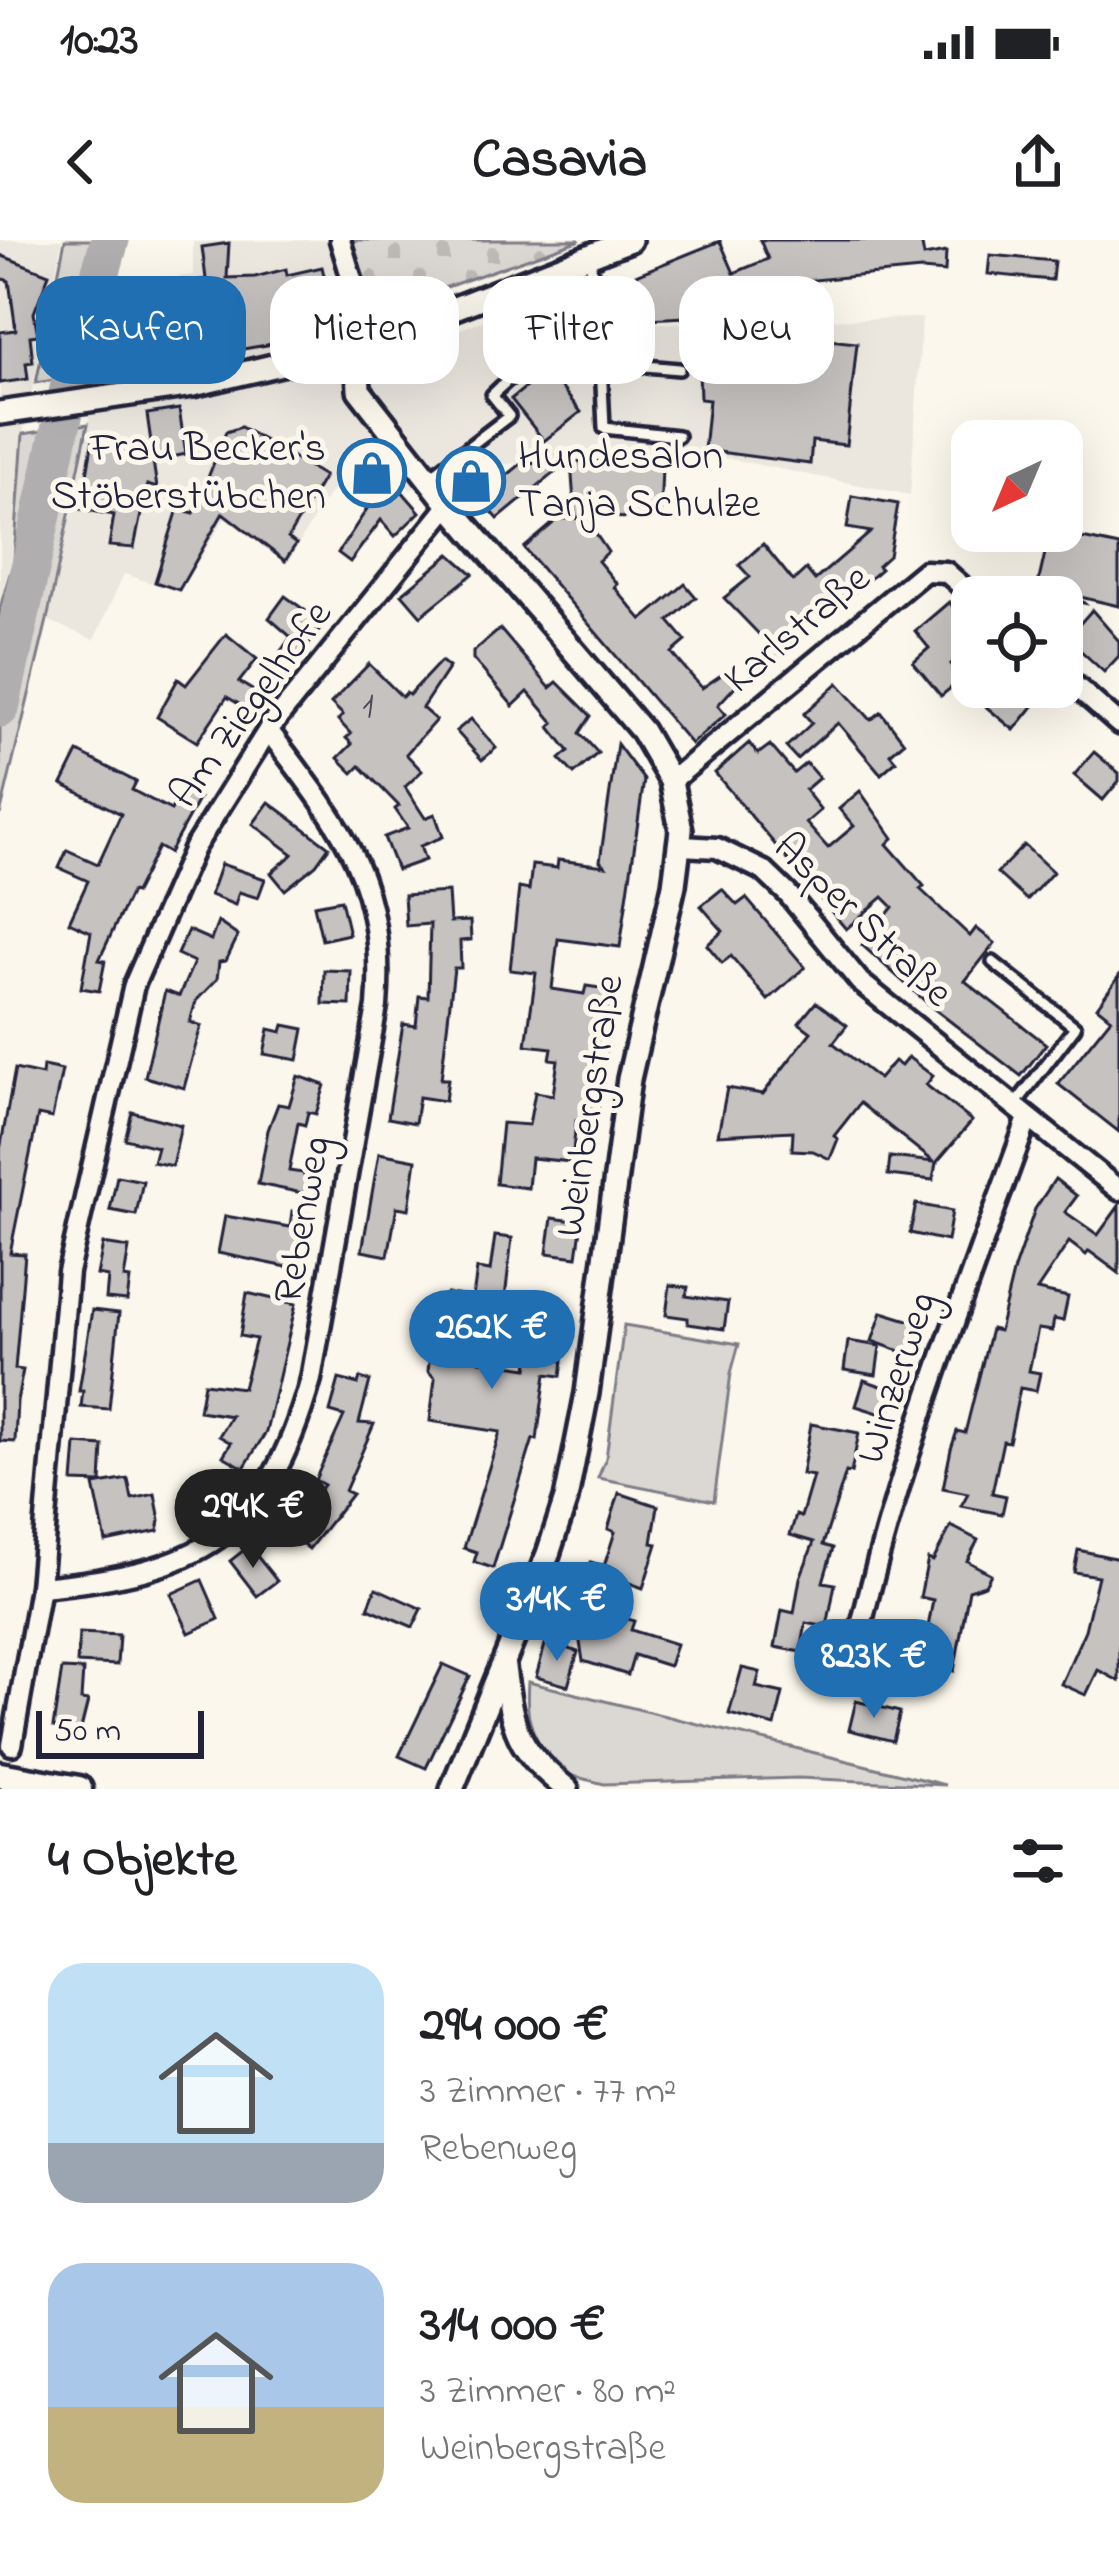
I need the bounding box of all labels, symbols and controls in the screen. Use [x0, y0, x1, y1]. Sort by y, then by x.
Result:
text: 10:23 [60, 9, 139, 75]
text: Casavia [472, 123, 647, 201]
icon: back [48, 129, 114, 195]
icon: share [1005, 129, 1071, 195]
chip: Kaufen [36, 276, 246, 384]
chip: Mieten [270, 276, 459, 384]
chip: Filter [483, 276, 655, 384]
chip: Neu [679, 276, 834, 384]
place label: Frau Becker's Stöberstübchen [51, 419, 326, 528]
north arrow [951, 420, 1083, 552]
map controls [951, 420, 1083, 708]
place label: Hundesalon Tanja Schulze [518, 427, 760, 536]
shop icon: Frau Becker's Stöberstübchen [337, 438, 407, 508]
shop icon: Hundesalon Tanja Schulze [436, 446, 506, 516]
street label: Karlstraße [711, 550, 885, 710]
button: locate [951, 576, 1083, 708]
street label: Am Ziegelhofe [156, 588, 349, 822]
house number: 1 [362, 681, 374, 734]
street label: Asper Straße [758, 819, 966, 1023]
street label: Weinbergstraße [540, 970, 642, 1241]
street label: Rebenweg [259, 1131, 349, 1309]
street label: Winzerweg [842, 1284, 954, 1472]
pin: 262K € [394, 1290, 590, 1392]
text: 262K € [436, 1300, 548, 1357]
pin: 294K € [155, 1469, 351, 1571]
text: 294K € [201, 1479, 305, 1536]
pin: 314K € [459, 1562, 655, 1664]
text: 314K € [507, 1572, 607, 1629]
pin: 823K € [776, 1619, 972, 1721]
text: 823K € [821, 1629, 927, 1686]
scale bar [36, 1705, 204, 1758]
text: 50 m [54, 1708, 121, 1756]
text: 4 Objekte [48, 1824, 237, 1899]
icon: filters [1005, 1828, 1071, 1894]
text: 294 000 € [420, 1989, 609, 2064]
icon: home [144, 2011, 288, 2155]
text: 3 Zimmer · 77 m² [420, 2064, 677, 2121]
text: Rebenweg [420, 2121, 577, 2178]
text: 314 000 € [420, 2289, 605, 2364]
icon: home [144, 2311, 288, 2455]
text: 3 Zimmer · 80 m² [420, 2364, 676, 2421]
text: Weinbergstraße [420, 2421, 666, 2478]

